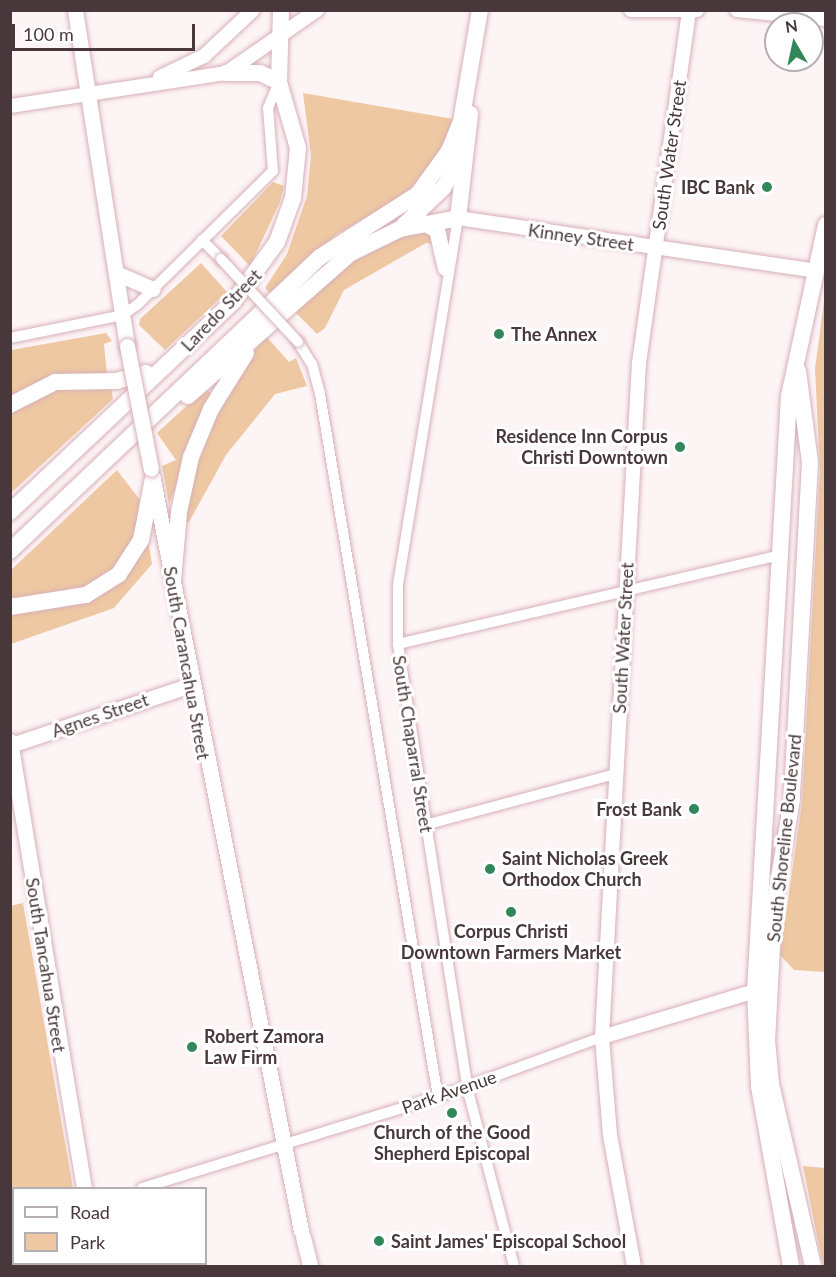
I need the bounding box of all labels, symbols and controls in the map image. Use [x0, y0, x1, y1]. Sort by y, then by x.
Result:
scale bar [15, 12, 198, 50]
north arrow [764, 12, 824, 72]
text: N [784, 15, 799, 36]
text: 100 m [23, 23, 74, 45]
street label: South Water Street [648, 78, 690, 232]
place label: IBC Bank [681, 176, 755, 198]
marker: IBC Bank [760, 180, 774, 194]
street label: Kinney Street [527, 219, 635, 255]
street label: Laredo Street [176, 264, 266, 356]
place label: The Annex [511, 323, 597, 345]
marker: The Annex [492, 327, 506, 341]
place label: Residence Inn Corpus Christi Downtown [496, 426, 668, 468]
marker: Residence Inn Corpus Christi Downtown [673, 440, 687, 454]
street label: South Water Street [608, 562, 638, 714]
street label: South Carancahua Street [159, 565, 215, 761]
street label: South Chaparral Street [388, 654, 438, 834]
street label: Agnes Street [49, 688, 151, 742]
street label: South Shoreline Boulevard [762, 733, 806, 943]
place label: Frost Bank [596, 798, 682, 820]
marker: Frost Bank [687, 802, 701, 816]
place label: Saint Nicholas Greek Orthodox Church [502, 848, 668, 890]
marker: Saint Nicholas Greek Orthodox Church [483, 862, 497, 876]
street label: South Tancahua Street [21, 876, 71, 1054]
marker: Corpus Christi Downtown Farmers Market [504, 905, 518, 919]
place label: Corpus Christi Downtown Farmers Market [401, 921, 621, 964]
place label: Robert Zamora Law Firm [204, 1026, 324, 1068]
marker: Robert Zamora Law Firm [185, 1040, 199, 1054]
street label: Park Avenue [399, 1066, 499, 1118]
marker: Church of the Good Shepherd Episcopal [445, 1106, 459, 1120]
place label: Church of the Good Shepherd Episcopal [373, 1122, 531, 1164]
legend [12, 1187, 207, 1265]
text: Road [70, 1201, 110, 1223]
place label: Saint James' Episcopal School [391, 1230, 627, 1252]
text: Park [70, 1231, 105, 1253]
marker: Saint James' Episcopal School [372, 1234, 386, 1248]

